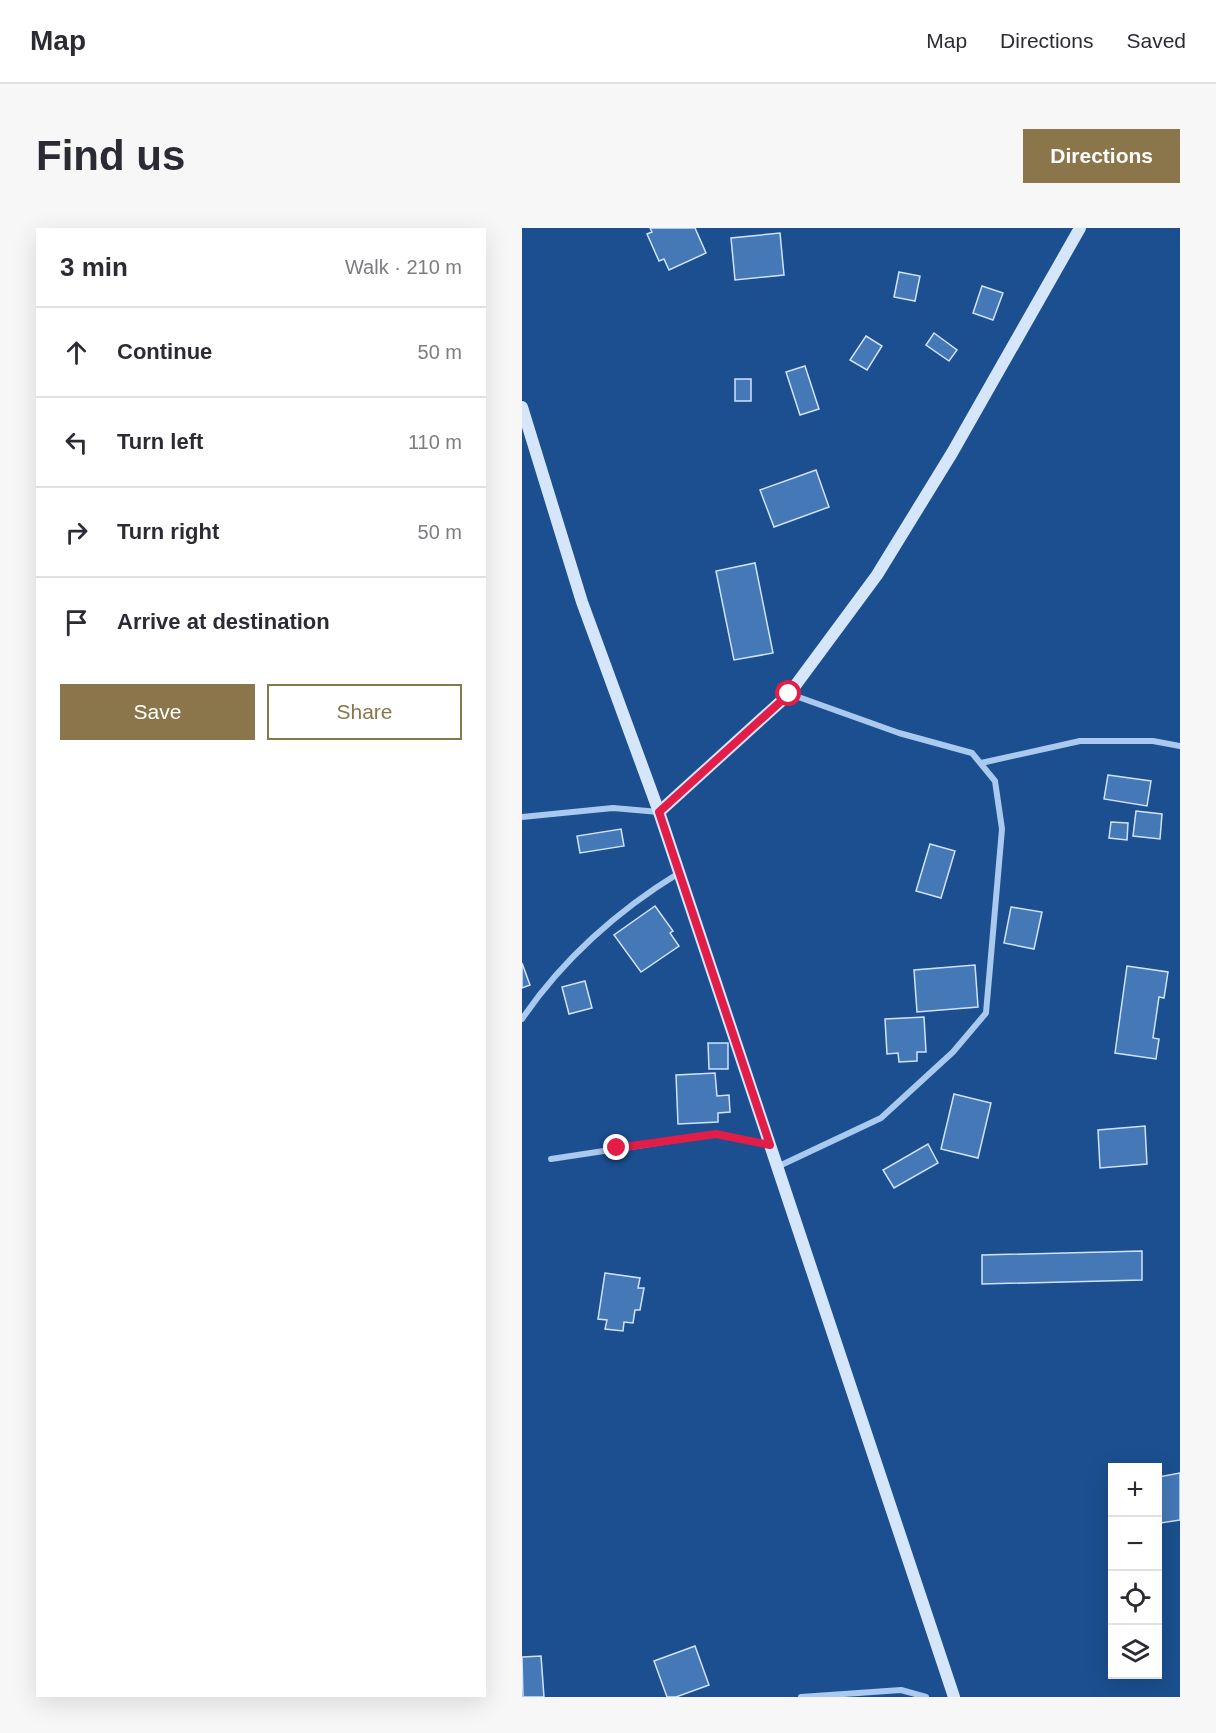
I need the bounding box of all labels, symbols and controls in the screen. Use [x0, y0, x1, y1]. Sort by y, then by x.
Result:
text: Map [30, 25, 86, 56]
text: Map [926, 29, 967, 52]
text: Directions [1000, 29, 1093, 52]
text: Saved [1126, 29, 1186, 52]
button: Directions [1023, 129, 1180, 183]
text: Find us [36, 132, 185, 179]
text: 3 min [60, 252, 128, 282]
text: Walk · 210 m [345, 256, 462, 278]
icon: ahead [60, 336, 93, 369]
text: Continue [117, 339, 212, 364]
text: 50 m [418, 341, 462, 363]
icon: left [60, 426, 93, 459]
text: Turn left [117, 429, 203, 454]
text: 110 m [408, 431, 462, 453]
icon: right [60, 516, 93, 549]
text: Turn right [117, 519, 219, 544]
text: 50 m [418, 521, 462, 543]
icon: arrive [60, 606, 93, 639]
text: Arrive at destination [117, 609, 330, 634]
route start [775, 680, 801, 706]
button: Save [60, 684, 255, 740]
button: Share [267, 684, 462, 740]
route end [603, 1134, 629, 1160]
map controls [1108, 1463, 1162, 1679]
button: + [1108, 1463, 1162, 1517]
button: − [1108, 1517, 1162, 1571]
button: locate [1108, 1571, 1162, 1625]
button: layers [1108, 1625, 1162, 1679]

